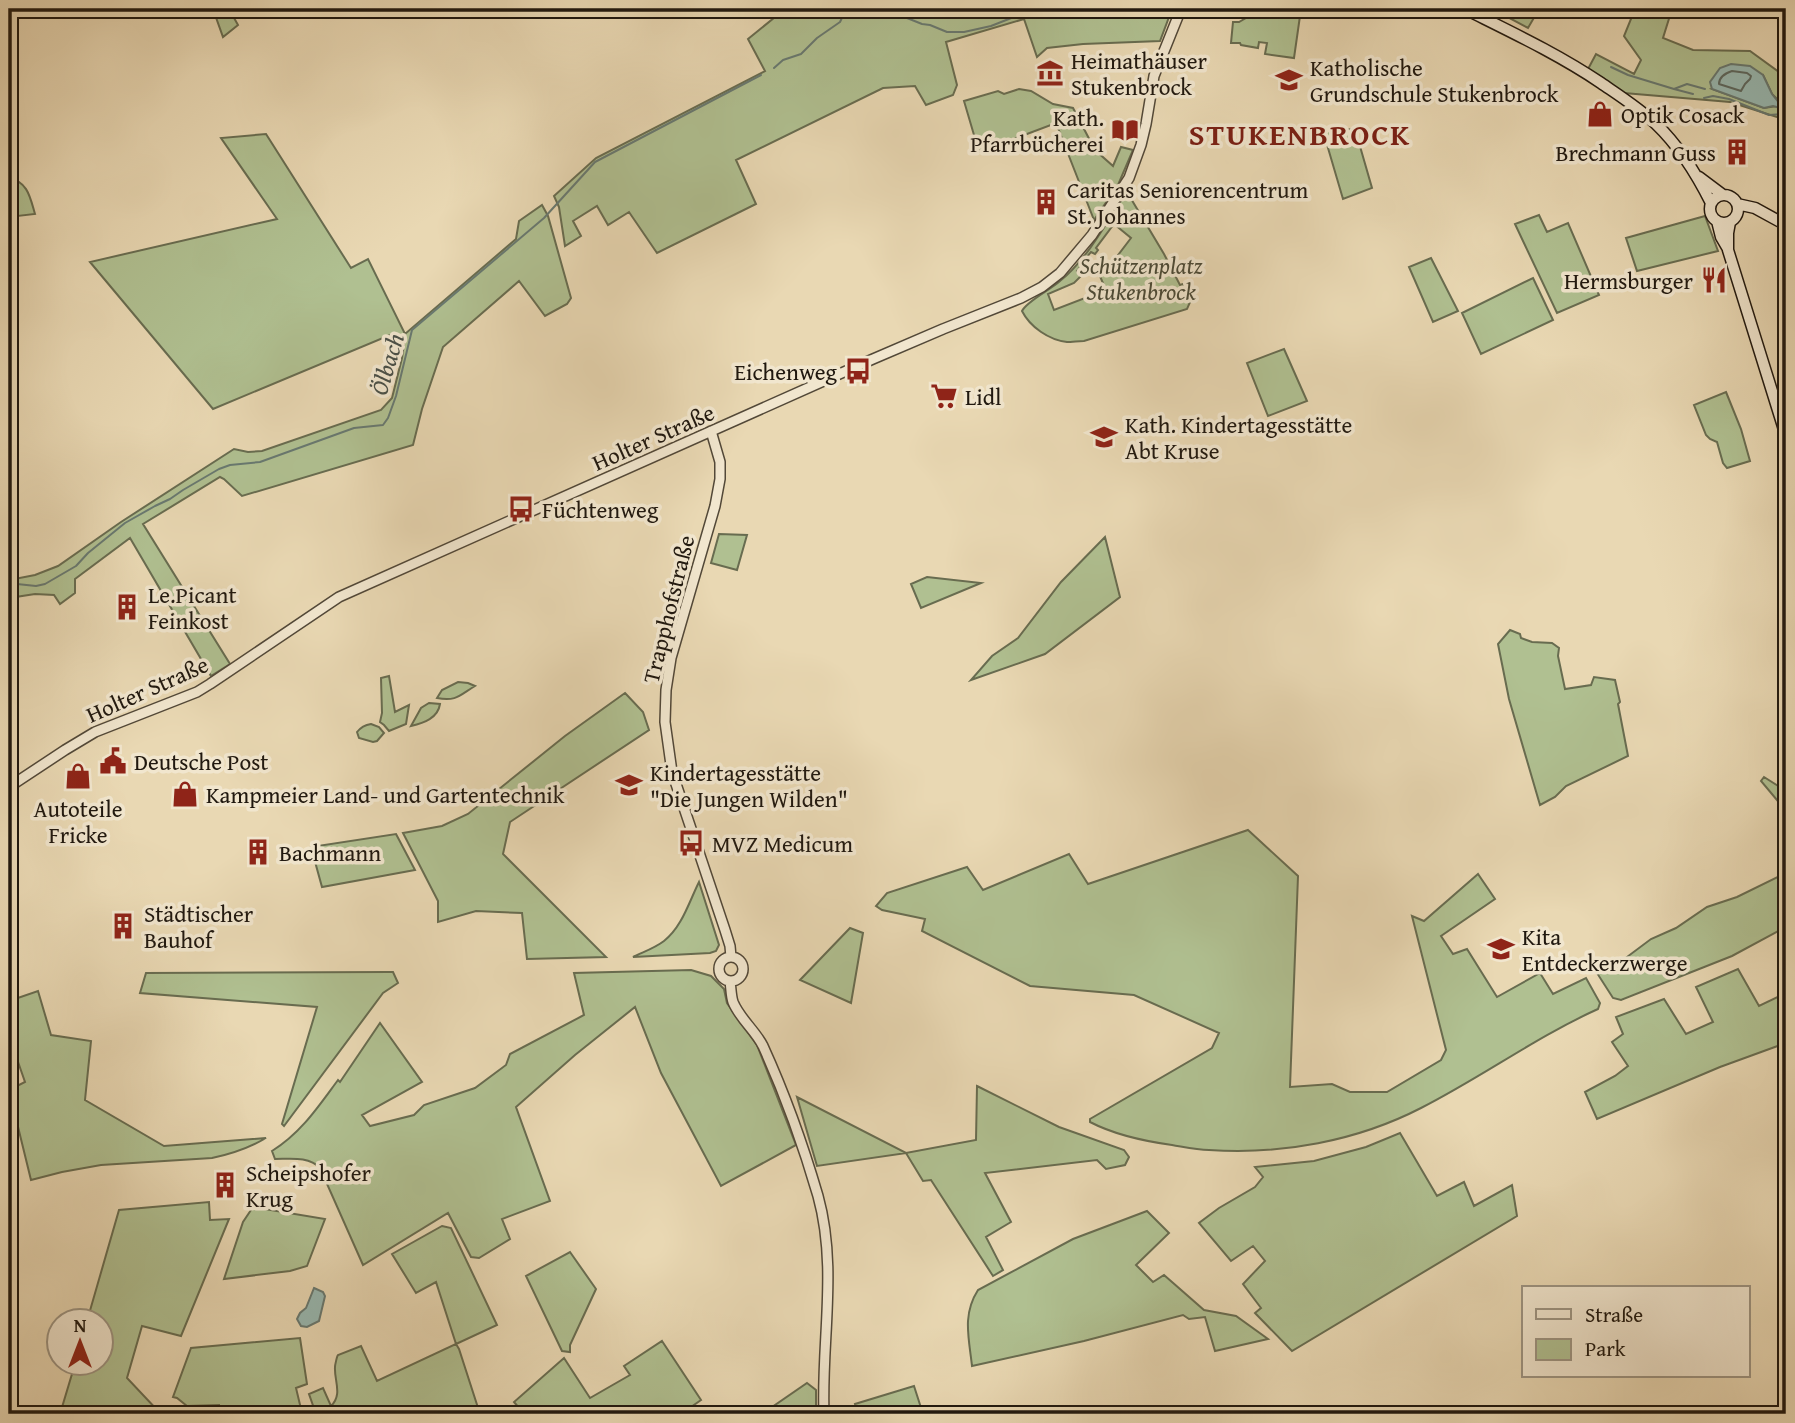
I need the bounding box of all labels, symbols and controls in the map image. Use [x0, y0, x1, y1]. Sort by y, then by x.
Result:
place label: Heimathäuser Stukenbrock [1071, 44, 1207, 103]
place label: Katholische Grundschule Stukenbrock [1310, 51, 1559, 110]
museum icon: Heimathäuser Stukenbrock [1035, 58, 1065, 88]
school or university icon: Katholische Grundschule Stukenbrock [1274, 65, 1304, 95]
place label: Optik Cosack [1621, 98, 1745, 131]
shop icon: Optik Cosack [1585, 99, 1615, 129]
place label: Kath. Pfarrbücherei [970, 101, 1104, 160]
district label: STUKENBROCK [1189, 112, 1411, 156]
library icon: Kath. Pfarrbücherei [1110, 115, 1140, 145]
place label: Brechmann Guss [1555, 136, 1716, 169]
building icon: Brechmann Guss [1722, 137, 1752, 167]
place label: Caritas Seniorencentrum St. Johannes [1067, 173, 1308, 232]
building icon: Caritas Seniorencentrum St. Johannes [1031, 187, 1061, 217]
park label: Schützenplatz Stukenbrock [1080, 249, 1203, 308]
place label: Hermsburger [1564, 264, 1694, 297]
restaurant icon: Hermsburger [1699, 265, 1729, 295]
water label: Ölbach [361, 329, 413, 399]
place label: Eichenweg [734, 355, 838, 388]
bus stop icon: Eichenweg [843, 356, 873, 386]
place label: Lidl [965, 380, 1001, 413]
supermarket icon: Lidl [929, 381, 959, 411]
street label: Holter Straße [587, 395, 719, 479]
place label: Kath. Kindertagesstätte Abt Kruse [1125, 408, 1352, 467]
school or university icon: Kath. Kindertagesstätte Abt Kruse [1089, 422, 1119, 452]
place label: Füchtenweg [542, 493, 659, 526]
bus stop icon: Füchtenweg [506, 494, 536, 524]
street label: Trapphofstraße [634, 531, 702, 687]
place label: Le.Picant Feinkost [148, 578, 237, 637]
building icon: Le.Picant Feinkost [112, 592, 142, 622]
street label: Holter Straße [81, 647, 213, 731]
place label: Deutsche Post [134, 745, 268, 778]
public building icon: Deutsche Post [98, 746, 128, 776]
place label: Kindertagesstätte "Die Jungen Wilden" [650, 756, 848, 815]
shop icon: Autoteile Fricke [63, 761, 93, 791]
school or university icon: Kindertagesstätte "Die Jungen Wilden" [614, 770, 644, 800]
place label: Kampmeier Land- und Gartentechnik [206, 778, 565, 811]
shop icon: Kampmeier Land- und Gartentechnik [170, 779, 200, 809]
place label: Autoteile Fricke [34, 792, 122, 851]
place label: MVZ Medicum [712, 827, 853, 860]
bus stop icon: MVZ Medicum [676, 828, 706, 858]
place label: Bachmann [279, 836, 381, 869]
building icon: Bachmann [243, 837, 273, 867]
place label: Städtischer Bauhof [144, 897, 254, 956]
building icon: Städtischer Bauhof [108, 911, 138, 941]
place label: Kita Entdeckerzwerge [1522, 920, 1688, 979]
school or university icon: Kita Entdeckerzwerge [1486, 934, 1516, 964]
place label: Scheipshofer Krug [246, 1156, 372, 1215]
building icon: Scheipshofer Krug [210, 1170, 240, 1200]
legend [1522, 1286, 1750, 1378]
text: Straße [1585, 1299, 1643, 1330]
north arrow [46, 1308, 116, 1378]
text: N [74, 1311, 87, 1339]
text: Park [1585, 1333, 1626, 1364]

